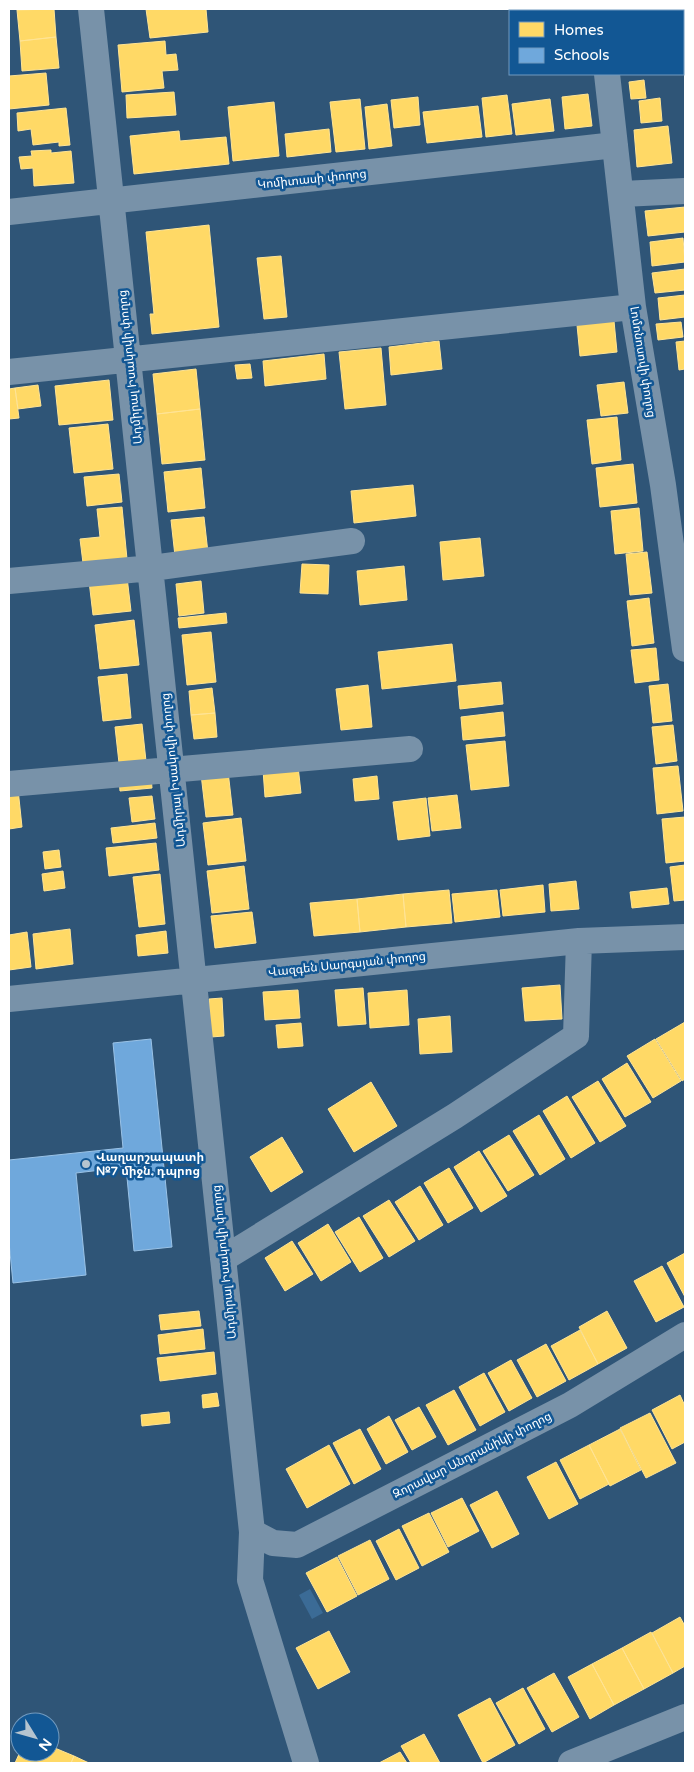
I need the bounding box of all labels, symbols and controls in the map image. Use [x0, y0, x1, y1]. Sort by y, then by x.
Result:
legend [509, 10, 684, 75]
text: Homes [554, 21, 604, 39]
text: Schools [554, 46, 610, 64]
street label: Կոմիտասի փողոց [257, 166, 367, 192]
street label: Ադմիրալ Իսակովի փողոց [115, 289, 145, 445]
street label: Լոմոնոսովի փողոց [627, 305, 659, 419]
street label: Ադմիրալ Իսակովի փողոց [158, 692, 188, 848]
street label: Վազգեն Սարգսյան փողոց [267, 949, 427, 979]
place label: Վաղարշապատի №7 միջն. դպրոց [96, 1150, 204, 1178]
marker: Վաղարշապատի №7 միջն. դպրոց [80, 1158, 92, 1170]
street label: Ադմիրալ Իսակովի փողոց [209, 1184, 239, 1340]
street label: Զորավար Անդրանիկի փողոց [390, 1409, 554, 1501]
north arrow [10, 1712, 60, 1762]
text: N [35, 1735, 55, 1754]

